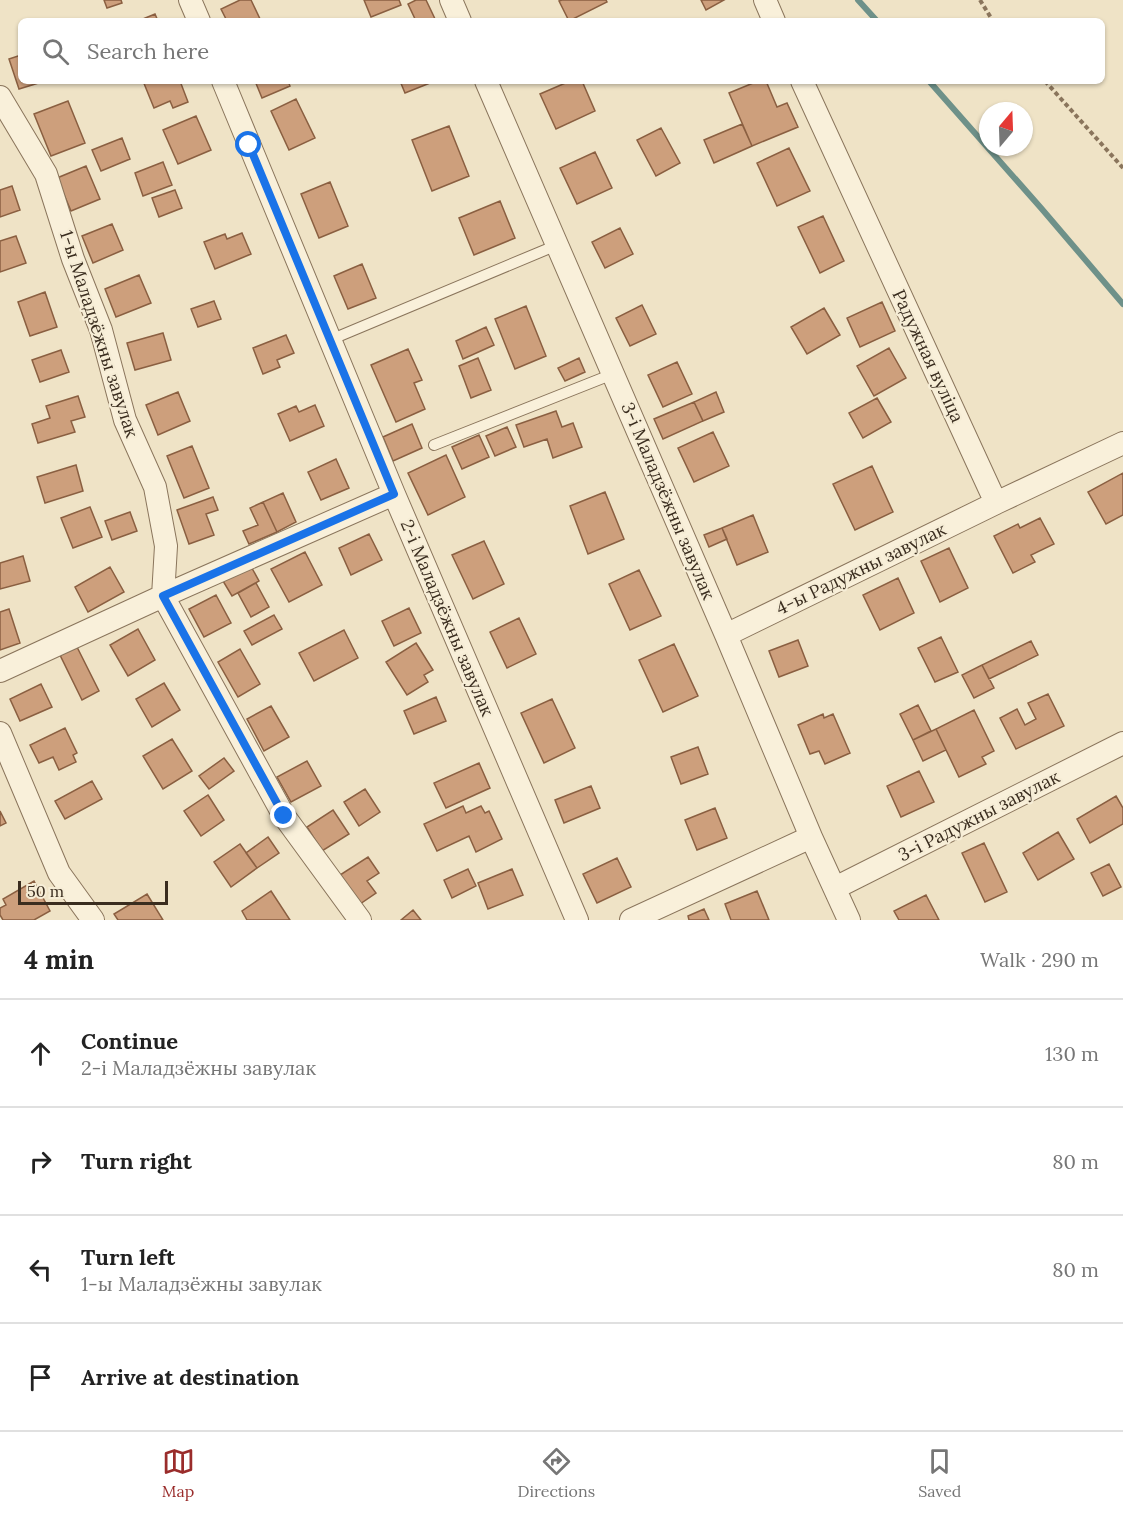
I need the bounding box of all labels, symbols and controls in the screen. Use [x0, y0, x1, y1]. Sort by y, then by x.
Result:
search box [18, 18, 1105, 84]
icon: search [39, 35, 72, 68]
text: Search here [87, 37, 209, 65]
north arrow [979, 102, 1033, 156]
route start [235, 131, 261, 157]
street label: 1-ы Маладзёжны завулак [55, 227, 144, 441]
street label: Радужная вуліца [888, 286, 969, 426]
street label: 3-і Маладзёжны завулак [616, 399, 721, 603]
street label: 2-і Маладзёжны завулак [396, 516, 500, 720]
street label: 4-ы Радужны завулак [772, 517, 950, 620]
street label: 3-і Радужны завулак [894, 765, 1064, 866]
route end [270, 802, 296, 828]
scale bar [18, 878, 168, 906]
text: 50 m [27, 881, 64, 901]
text: 4 min [24, 943, 94, 976]
text: Walk · 290 m [980, 947, 1099, 972]
text: Continue [81, 1027, 178, 1055]
icon: ahead [24, 1037, 57, 1070]
text: 130 m [1045, 1041, 1099, 1066]
text: 2-і Маладзёжны завулак [81, 1055, 316, 1080]
icon: right [24, 1145, 57, 1178]
text: Turn right [81, 1147, 192, 1175]
text: 80 m [1052, 1149, 1099, 1174]
text: Turn left [81, 1243, 175, 1271]
icon: left [24, 1253, 57, 1286]
text: 80 m [1052, 1257, 1099, 1282]
text: 1-ы Маладзёжны завулак [81, 1271, 322, 1296]
icon: arrive [24, 1361, 57, 1394]
text: Arrive at destination [81, 1363, 299, 1391]
tab: Map [162, 1445, 195, 1501]
tab: Directions [518, 1445, 595, 1501]
tab: Saved [918, 1445, 961, 1501]

